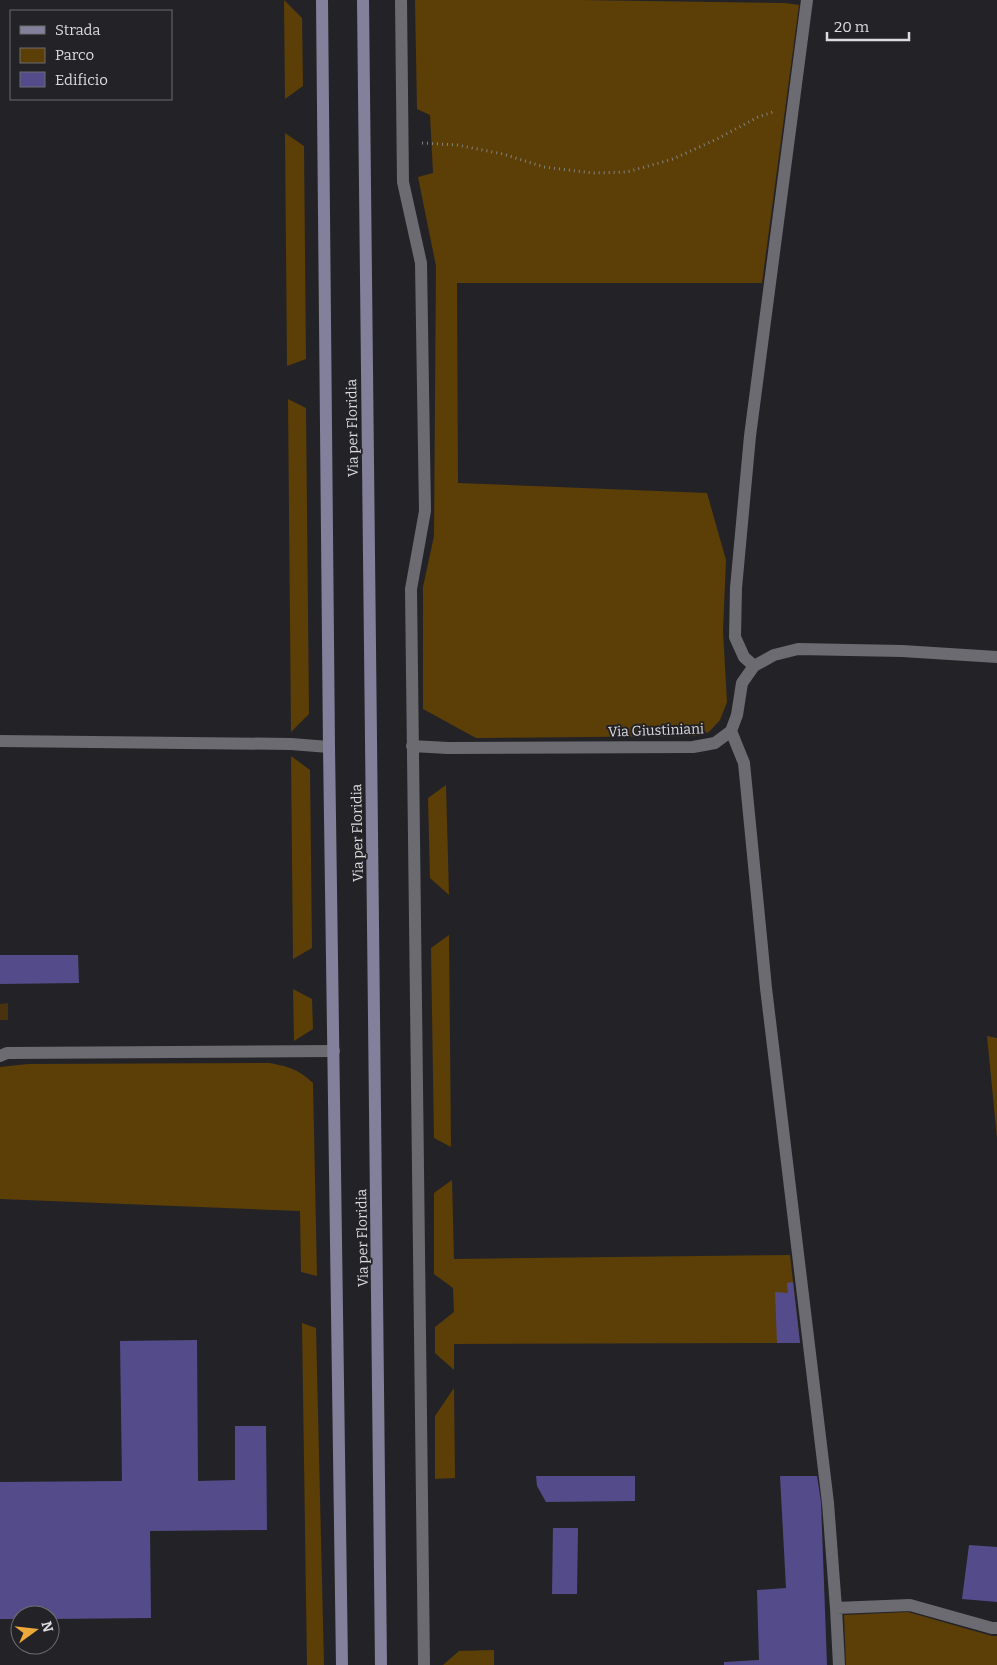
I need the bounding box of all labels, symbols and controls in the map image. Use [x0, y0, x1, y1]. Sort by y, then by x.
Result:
legend [10, 10, 172, 100]
scale bar [827, 10, 910, 42]
text: 20 m [834, 18, 870, 36]
text: Strada [55, 21, 101, 39]
text: Parco [55, 46, 94, 64]
text: Edificio [55, 71, 108, 89]
street label: Via per Floridia [343, 378, 362, 477]
street label: Via Giustiniani [608, 720, 704, 741]
street label: Via per Floridia [348, 783, 367, 882]
street label: Via per Floridia [353, 1188, 372, 1287]
north arrow [10, 1605, 60, 1655]
text: N [37, 1619, 57, 1634]

